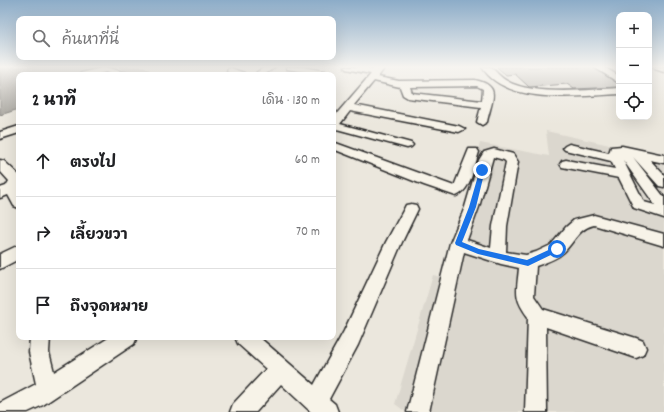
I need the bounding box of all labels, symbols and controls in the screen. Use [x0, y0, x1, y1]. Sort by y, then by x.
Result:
map controls [616, 12, 652, 120]
button: + [616, 12, 652, 48]
search box [16, 16, 336, 60]
icon: search [30, 27, 52, 49]
text: ค้นหาที่นี่ [62, 30, 119, 52]
button: − [616, 48, 652, 84]
button: locate [616, 84, 652, 120]
text: 2 นาที [32, 90, 76, 114]
text: เดิน · 130 m [262, 92, 320, 111]
icon: ahead [32, 150, 54, 172]
text: 60 m [295, 151, 320, 170]
text: ตรงไป [70, 153, 116, 175]
route end [473, 161, 491, 179]
icon: right [32, 222, 54, 244]
text: 70 m [296, 223, 320, 242]
text: เลี้ยวขวา [70, 225, 128, 247]
route start [548, 240, 566, 258]
icon: arrive [32, 294, 54, 316]
text: ถึงจุดหมาย [70, 297, 148, 319]

